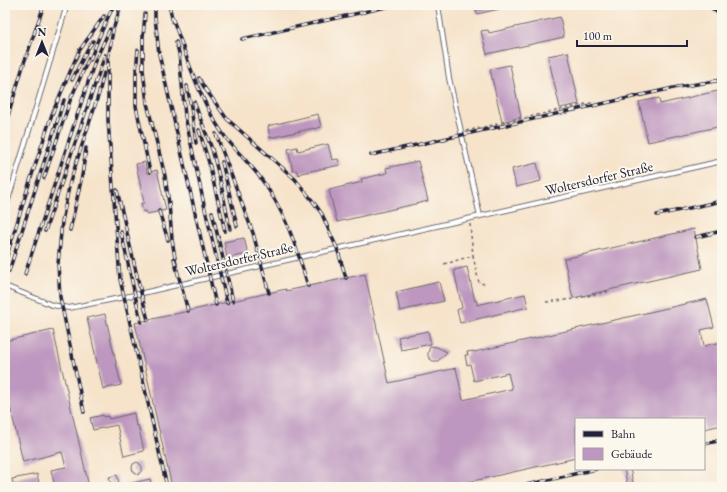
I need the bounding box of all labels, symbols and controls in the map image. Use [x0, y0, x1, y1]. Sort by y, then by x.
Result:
north arrow [22, 22, 62, 62]
scale bar [577, 22, 687, 48]
text: N [38, 25, 47, 39]
text: 100 m [583, 28, 613, 44]
street label: Woltersdorfer Straße [543, 157, 655, 199]
street label: Woltersdorfer Straße [183, 238, 295, 280]
legend [575, 418, 705, 470]
text: Bahn [611, 426, 636, 442]
text: Gebäude [611, 446, 653, 462]

